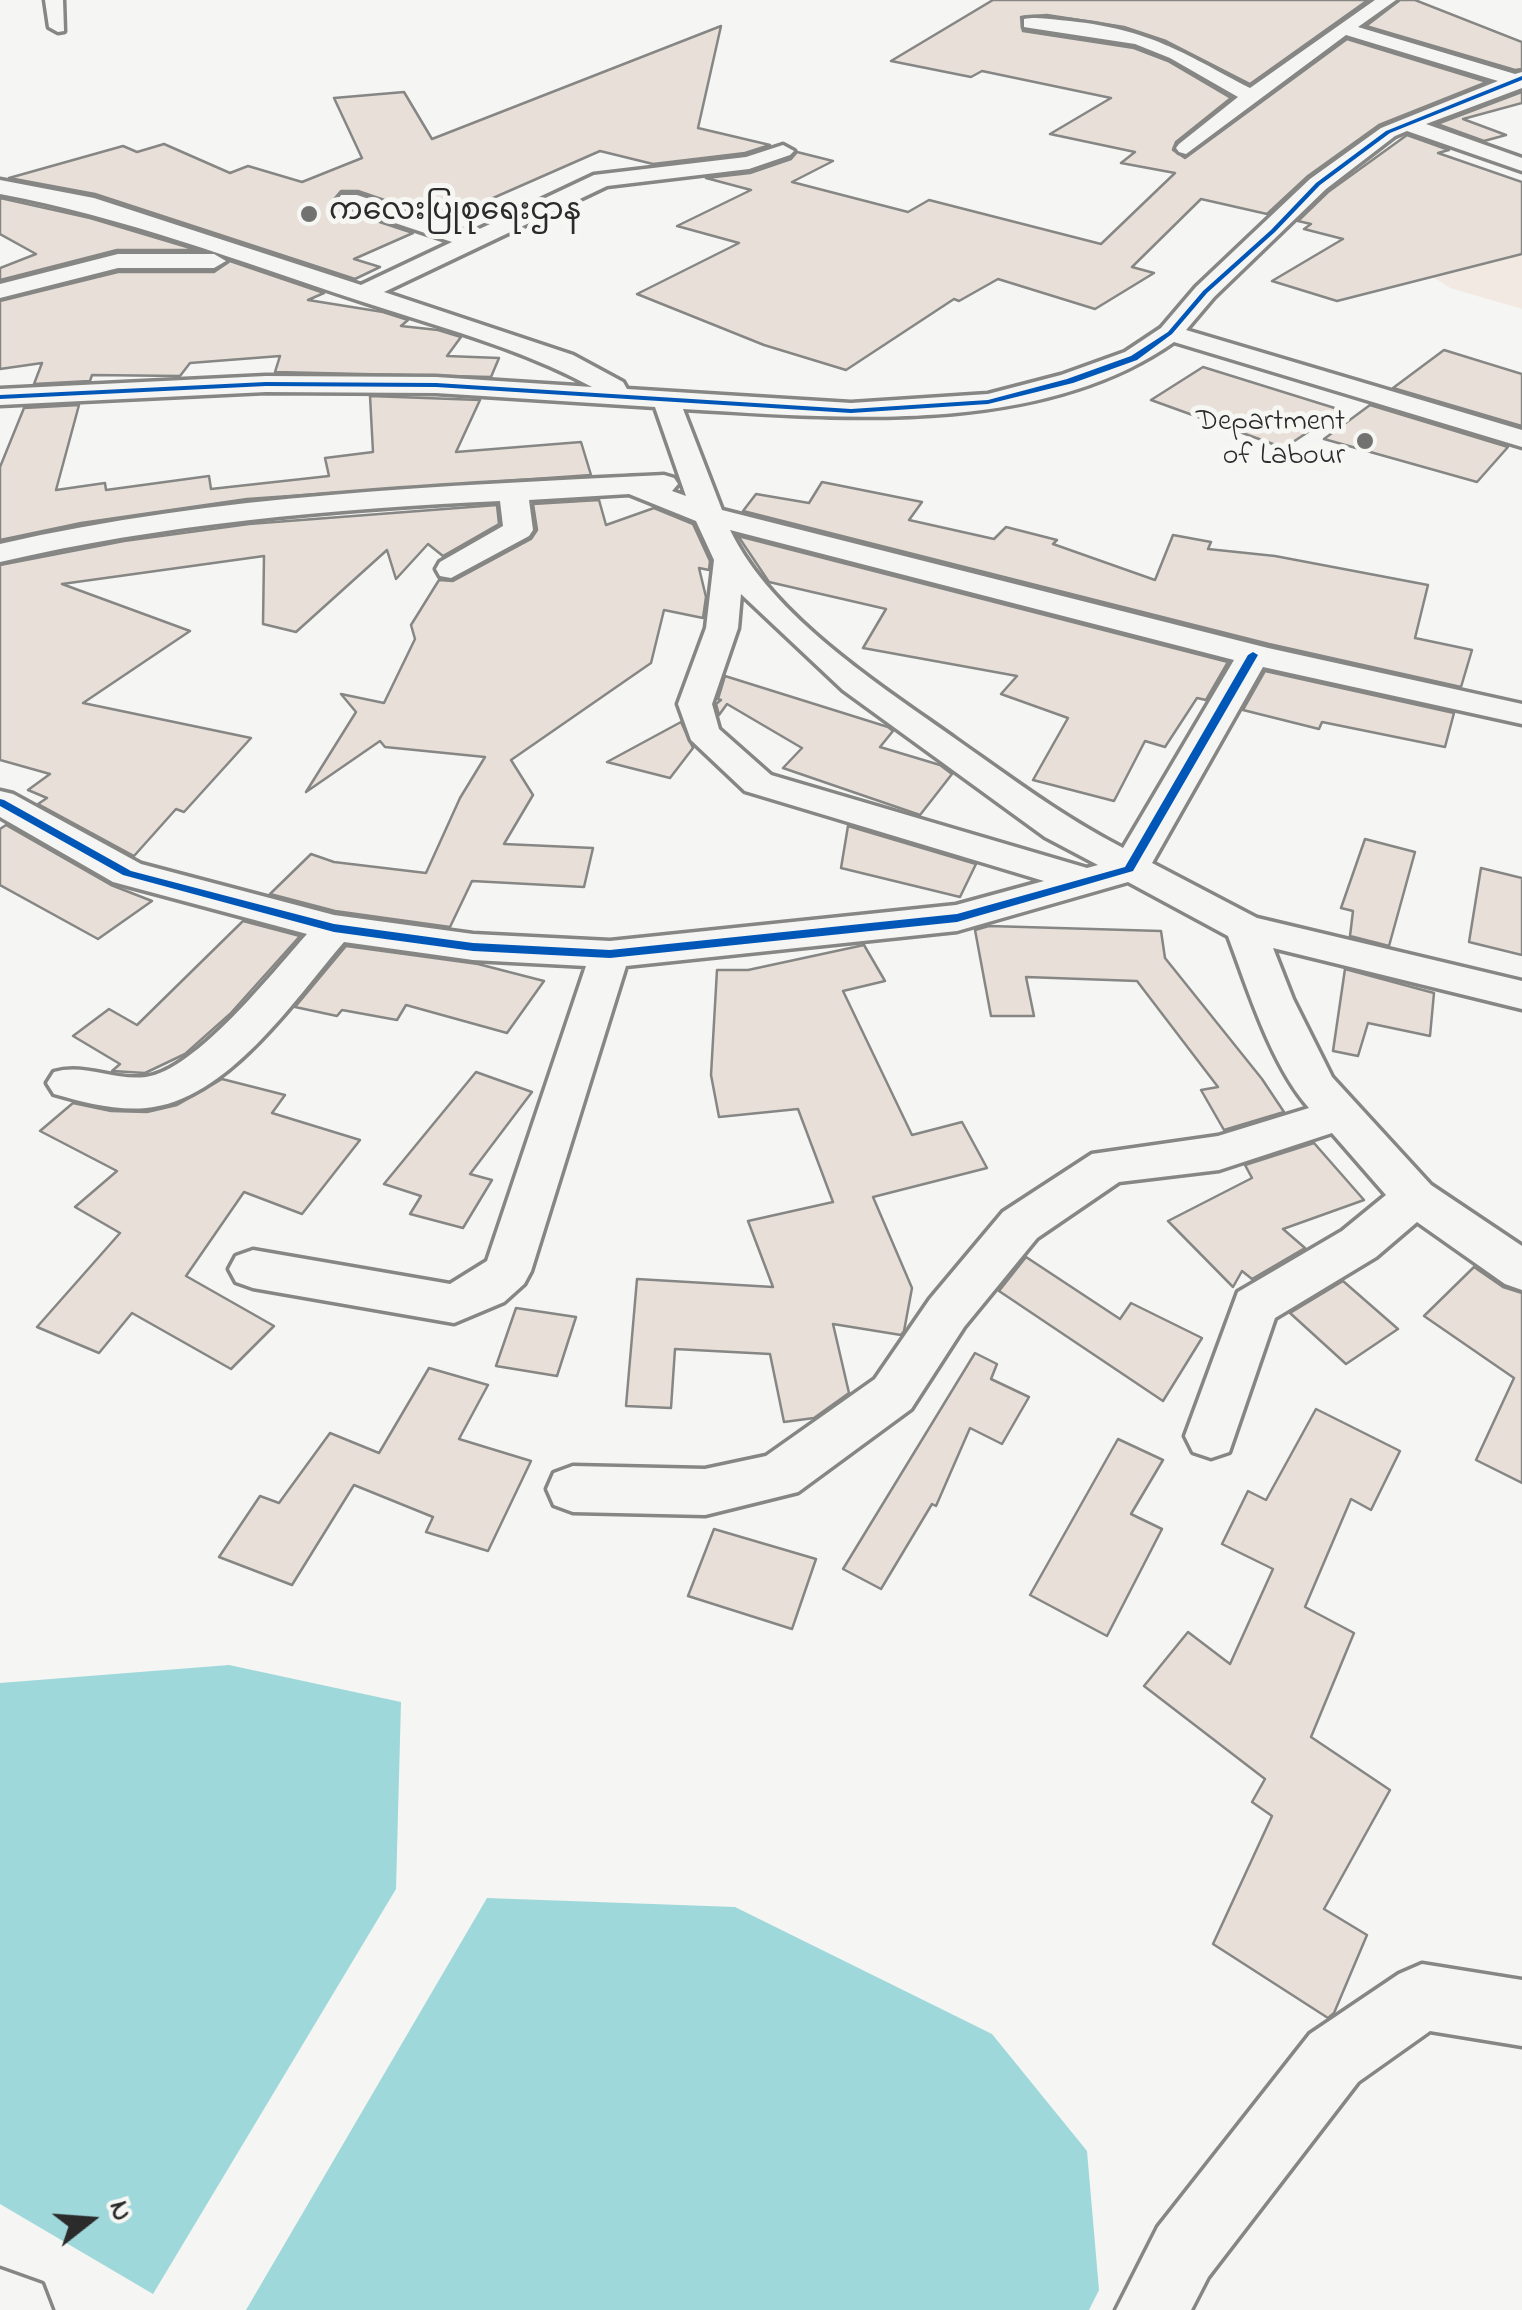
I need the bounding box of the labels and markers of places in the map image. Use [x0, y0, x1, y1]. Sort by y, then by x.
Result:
place label: ကလေးပြုစုရေးဌာန [329, 196, 581, 232]
marker: ကလေးပြုစုရေးဌာန [298, 203, 320, 225]
place label: Department of Labour [1196, 406, 1345, 476]
marker: Department of Labour [1354, 430, 1376, 452]

